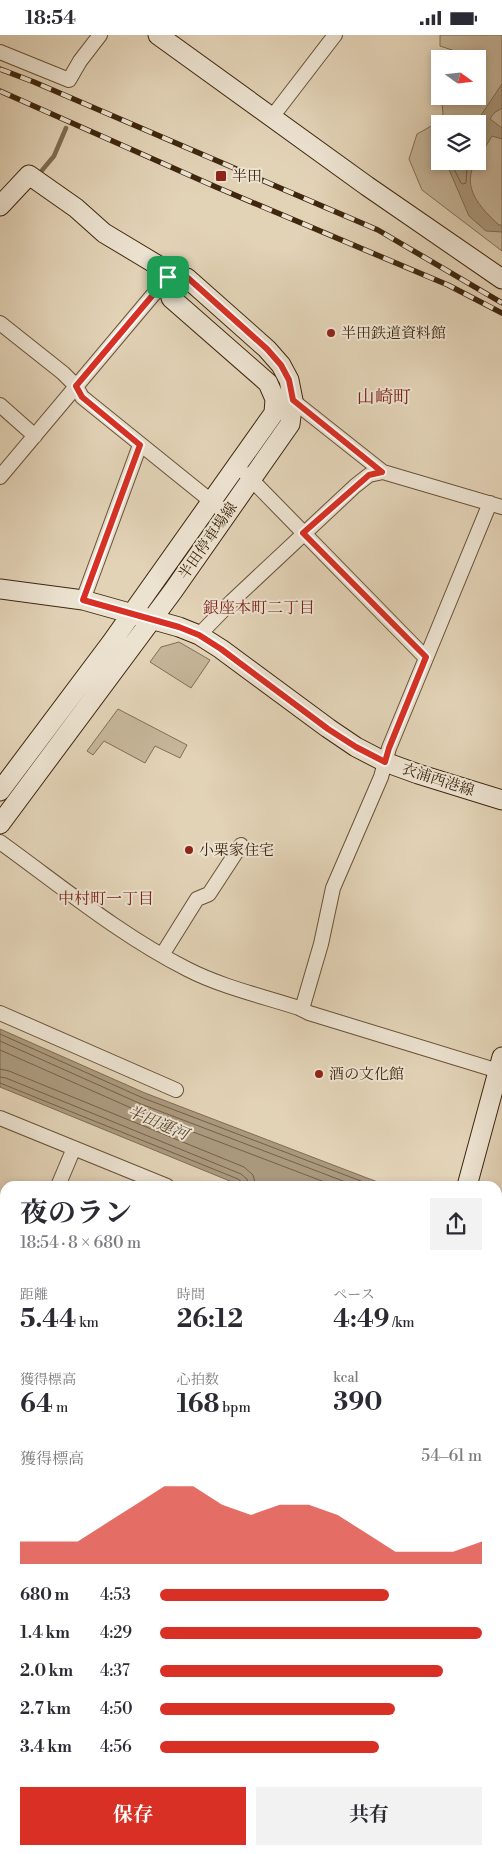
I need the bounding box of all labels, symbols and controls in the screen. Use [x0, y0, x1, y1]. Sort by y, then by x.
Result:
text: 18:54 [25, 6, 76, 30]
north arrow [431, 50, 486, 105]
map controls [431, 50, 486, 170]
button: layers [431, 115, 486, 170]
place label: 半田 [232, 167, 262, 186]
marker: 半田 [214, 169, 228, 183]
pin [147, 256, 189, 298]
icon: arrive [154, 263, 182, 291]
place label: 半田鉄道資料館 [341, 324, 446, 343]
marker: 半田鉄道資料館 [325, 327, 337, 339]
district label: 山崎町 [357, 386, 411, 409]
street label: 半田停車場線 [174, 499, 242, 583]
district label: 銀座本町二丁目 [203, 598, 315, 618]
street label: 衣浦西港線 [399, 759, 477, 801]
place label: 小栗家住宅 [199, 841, 274, 860]
marker: 小栗家住宅 [183, 844, 195, 856]
district label: 中村町一丁目 [58, 889, 154, 909]
place label: 酒の文化館 [329, 1065, 404, 1084]
marker: 酒の文化館 [313, 1068, 325, 1080]
water label: 半田運河 [125, 1101, 194, 1146]
text: 夜のラン [20, 1196, 132, 1231]
button: share [430, 1198, 482, 1250]
text: 18:54 · 8 × 680 m [20, 1233, 141, 1253]
text: 距離 [20, 1286, 48, 1304]
text: 時間 [177, 1286, 205, 1304]
text: ペース [333, 1286, 375, 1304]
text: 5.44 [20, 1304, 76, 1335]
text: 26:12 [177, 1304, 243, 1335]
text: 4:49 [333, 1304, 389, 1335]
text: km [76, 1314, 99, 1332]
text: /km [389, 1314, 415, 1332]
text: kcal [333, 1369, 359, 1387]
text: 獲得標高 [20, 1371, 76, 1389]
text: 心拍数 [177, 1371, 219, 1389]
text: 390 [333, 1387, 382, 1418]
text: 64 [20, 1389, 53, 1420]
text: 168 [177, 1389, 219, 1420]
text: m [53, 1399, 68, 1417]
text: bpm [219, 1399, 251, 1417]
text: 54–61 m [421, 1446, 482, 1466]
text: 獲得標高 [20, 1449, 84, 1469]
text: 680 m [20, 1585, 69, 1605]
text: 4:53 [100, 1585, 131, 1605]
text: 1.4 km [20, 1623, 70, 1643]
text: 4:29 [100, 1623, 132, 1643]
text: 2.0 km [20, 1661, 73, 1681]
text: 4:37 [100, 1661, 130, 1681]
text: 2.7 km [20, 1699, 71, 1719]
text: 4:50 [100, 1699, 133, 1719]
text: 3.4 km [20, 1737, 72, 1757]
text: 4:56 [100, 1737, 132, 1757]
button: 保存 [20, 1787, 246, 1845]
button: 共有 [256, 1787, 482, 1845]

